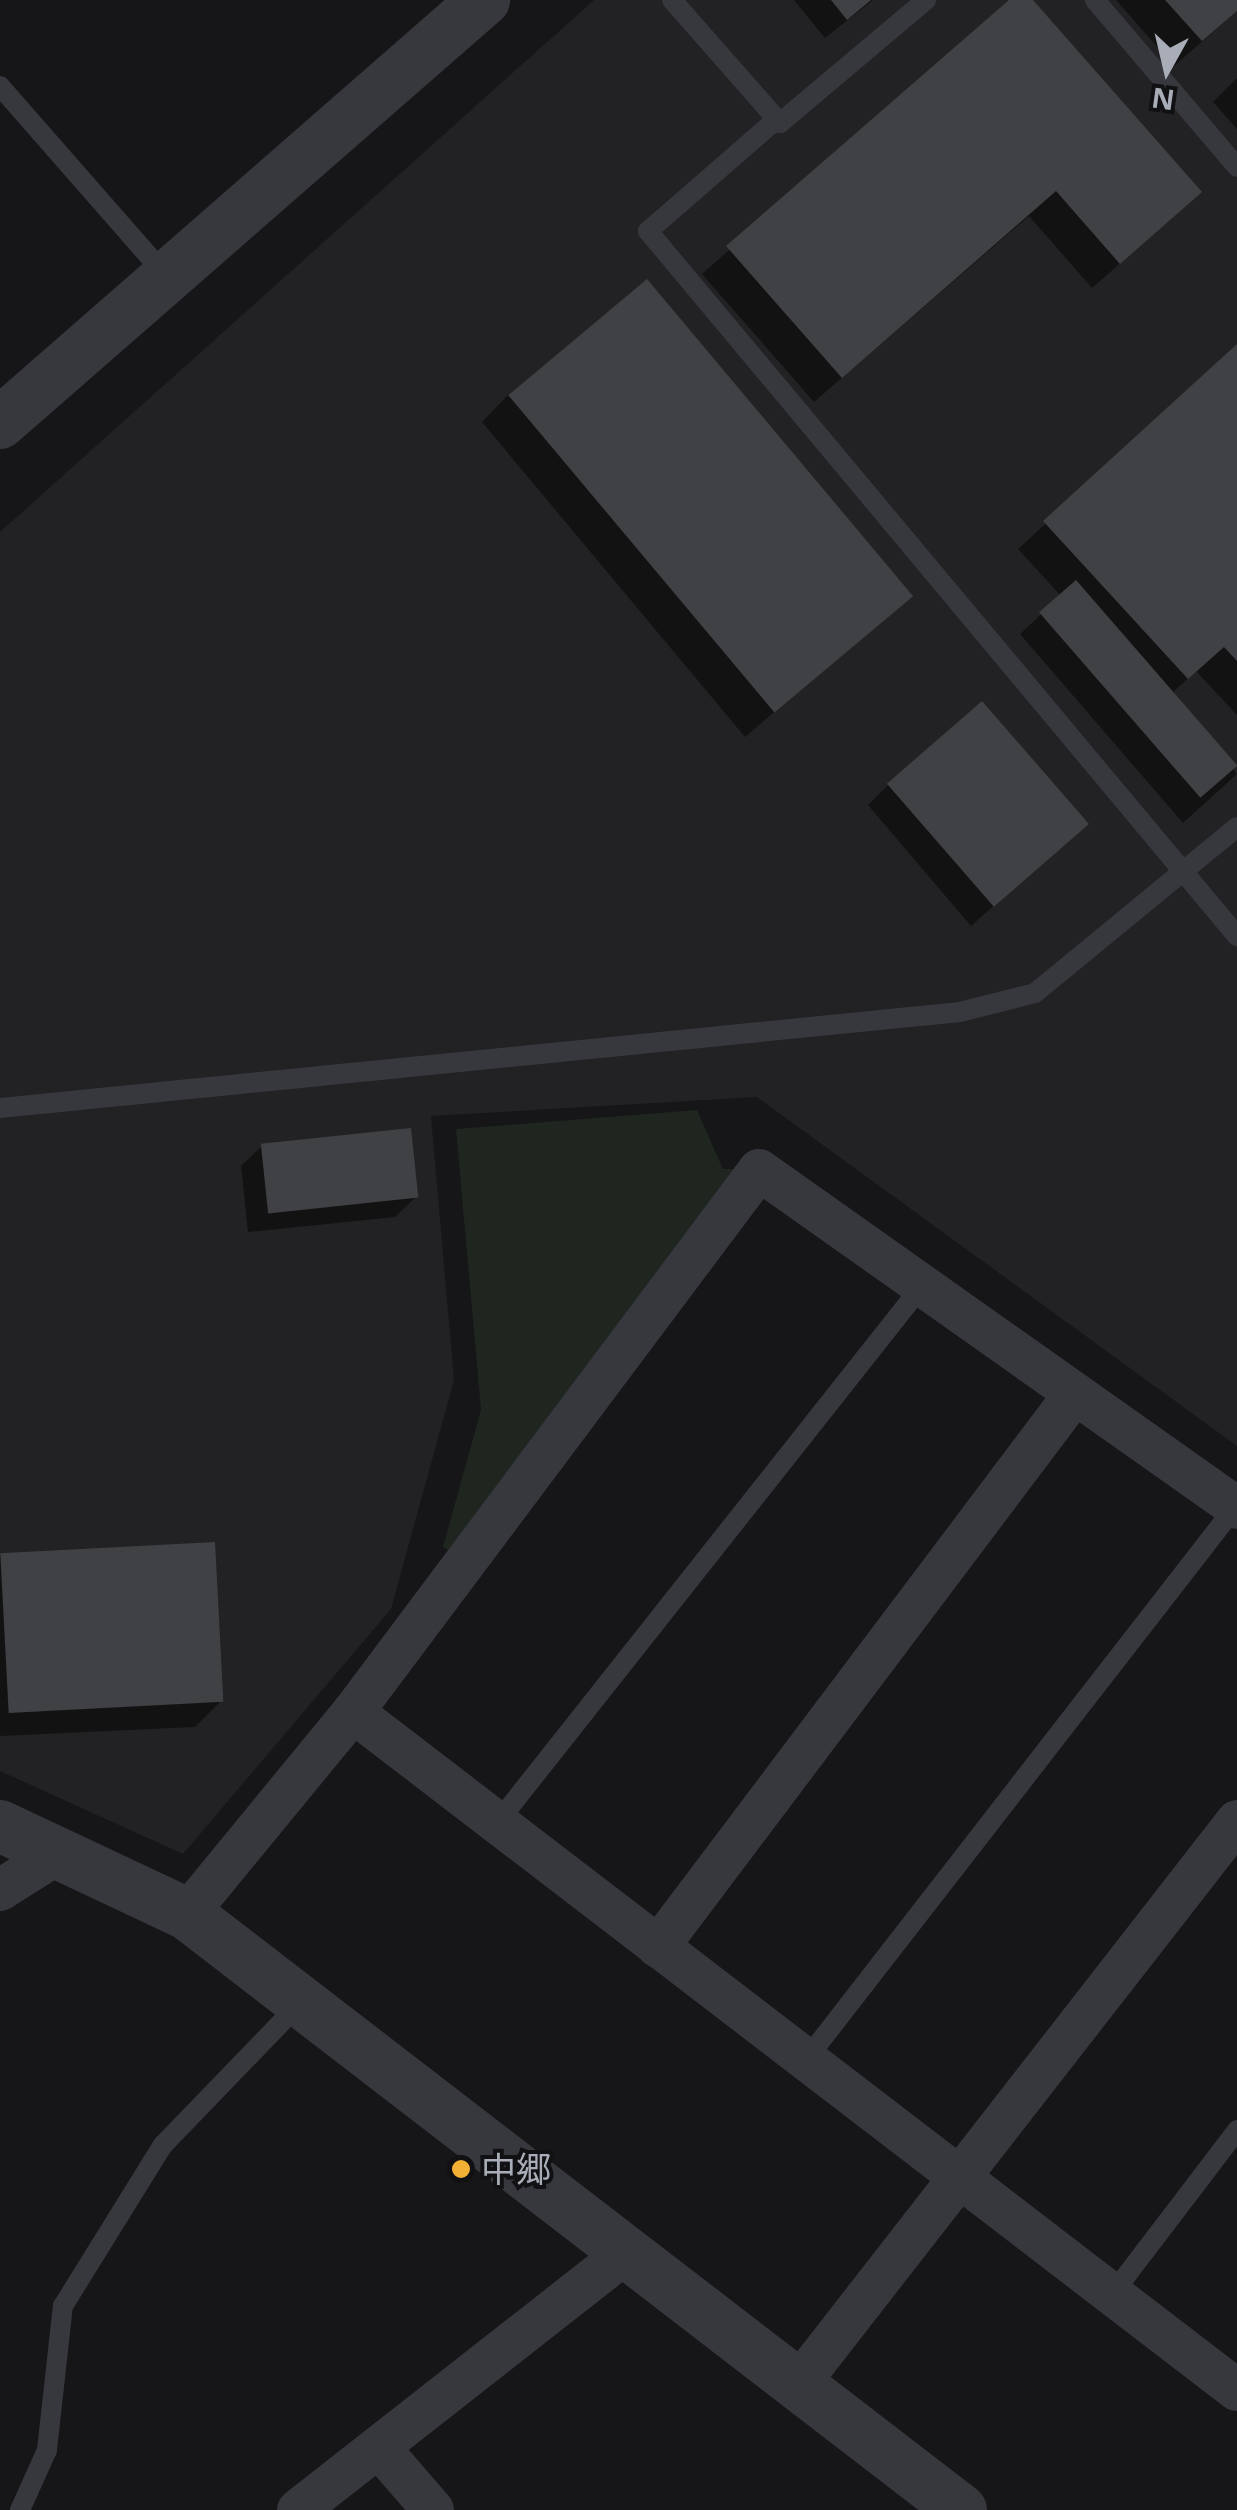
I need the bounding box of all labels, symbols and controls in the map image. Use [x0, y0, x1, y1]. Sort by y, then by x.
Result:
north arrow [1117, 20, 1217, 120]
text: N [1149, 79, 1177, 120]
place label: 中郷 [481, 2148, 551, 2190]
marker: 中郷 [450, 2158, 472, 2180]

